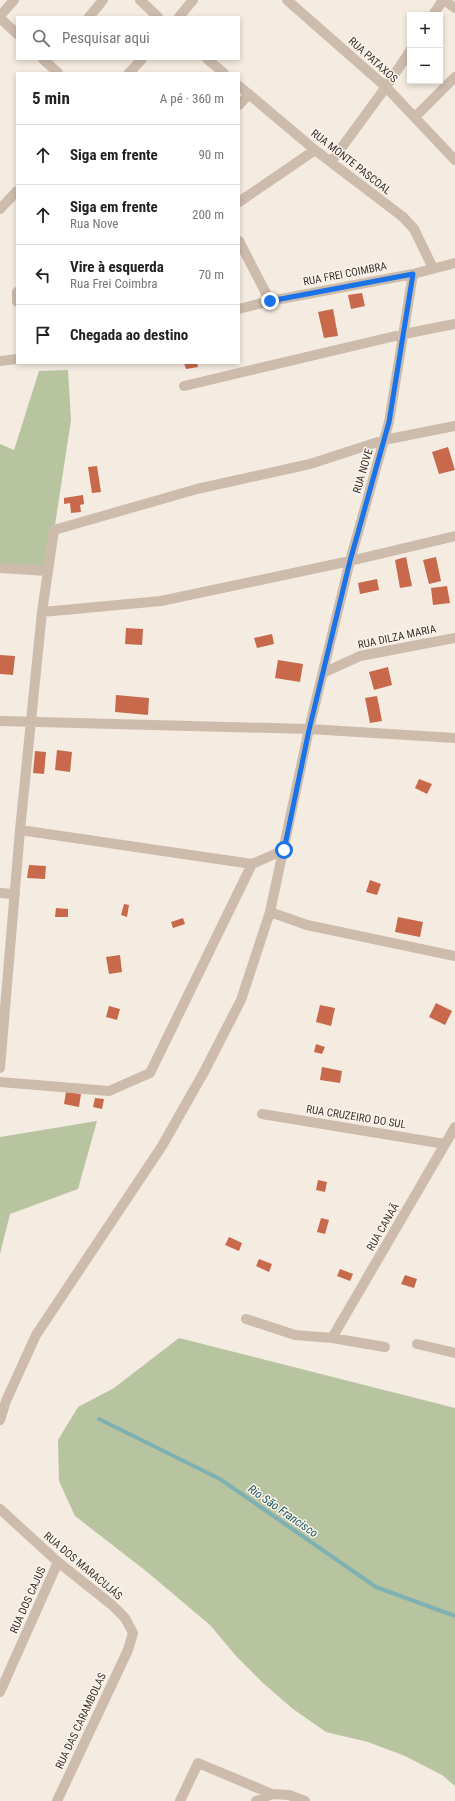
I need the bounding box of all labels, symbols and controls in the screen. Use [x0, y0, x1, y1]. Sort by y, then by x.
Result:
map controls [407, 12, 443, 84]
button: + [407, 12, 443, 48]
search box [16, 16, 240, 60]
icon: search [30, 27, 52, 49]
text: Pesquisar aqui [62, 29, 150, 47]
street label: RUA PATAXOS [346, 35, 400, 86]
button: − [407, 48, 443, 84]
text: 5 min [32, 88, 70, 108]
text: A pé · 360 m [160, 91, 224, 106]
street label: RUA MONTE PASCOAL [308, 127, 394, 197]
icon: ahead [32, 144, 54, 166]
text: Siga em frente [70, 146, 158, 164]
text: 90 m [198, 147, 224, 162]
text: Siga em frente [70, 198, 158, 216]
icon: ahead [32, 204, 54, 226]
text: 200 m [192, 207, 224, 222]
text: Rua Nove [70, 216, 118, 231]
text: Vire à esquerda [70, 258, 164, 276]
street label: RUA FREI COIMBRA [302, 259, 388, 288]
icon: left [32, 264, 54, 286]
text: 70 m [198, 267, 224, 282]
text: Rua Frei Coimbra [70, 276, 157, 291]
route end [261, 292, 279, 310]
icon: arrive [32, 324, 54, 346]
text: Chegada ao destino [70, 326, 188, 344]
street label: RUA NOVE [350, 447, 376, 495]
street label: RUA DILZA MARIA [357, 622, 438, 652]
route start [275, 841, 293, 859]
street label: RUA CRUZEIRO DO SUL [305, 1103, 407, 1131]
street label: RUA CANAÃ [364, 1200, 402, 1253]
water label: Rio São Francisco [245, 1482, 321, 1540]
street label: RUA DOS MARACUJÁS [41, 1529, 125, 1603]
street label: RUA DOS CAJUS [7, 1564, 49, 1635]
street label: RUA DAS CARAMBOLAS [53, 1671, 109, 1771]

